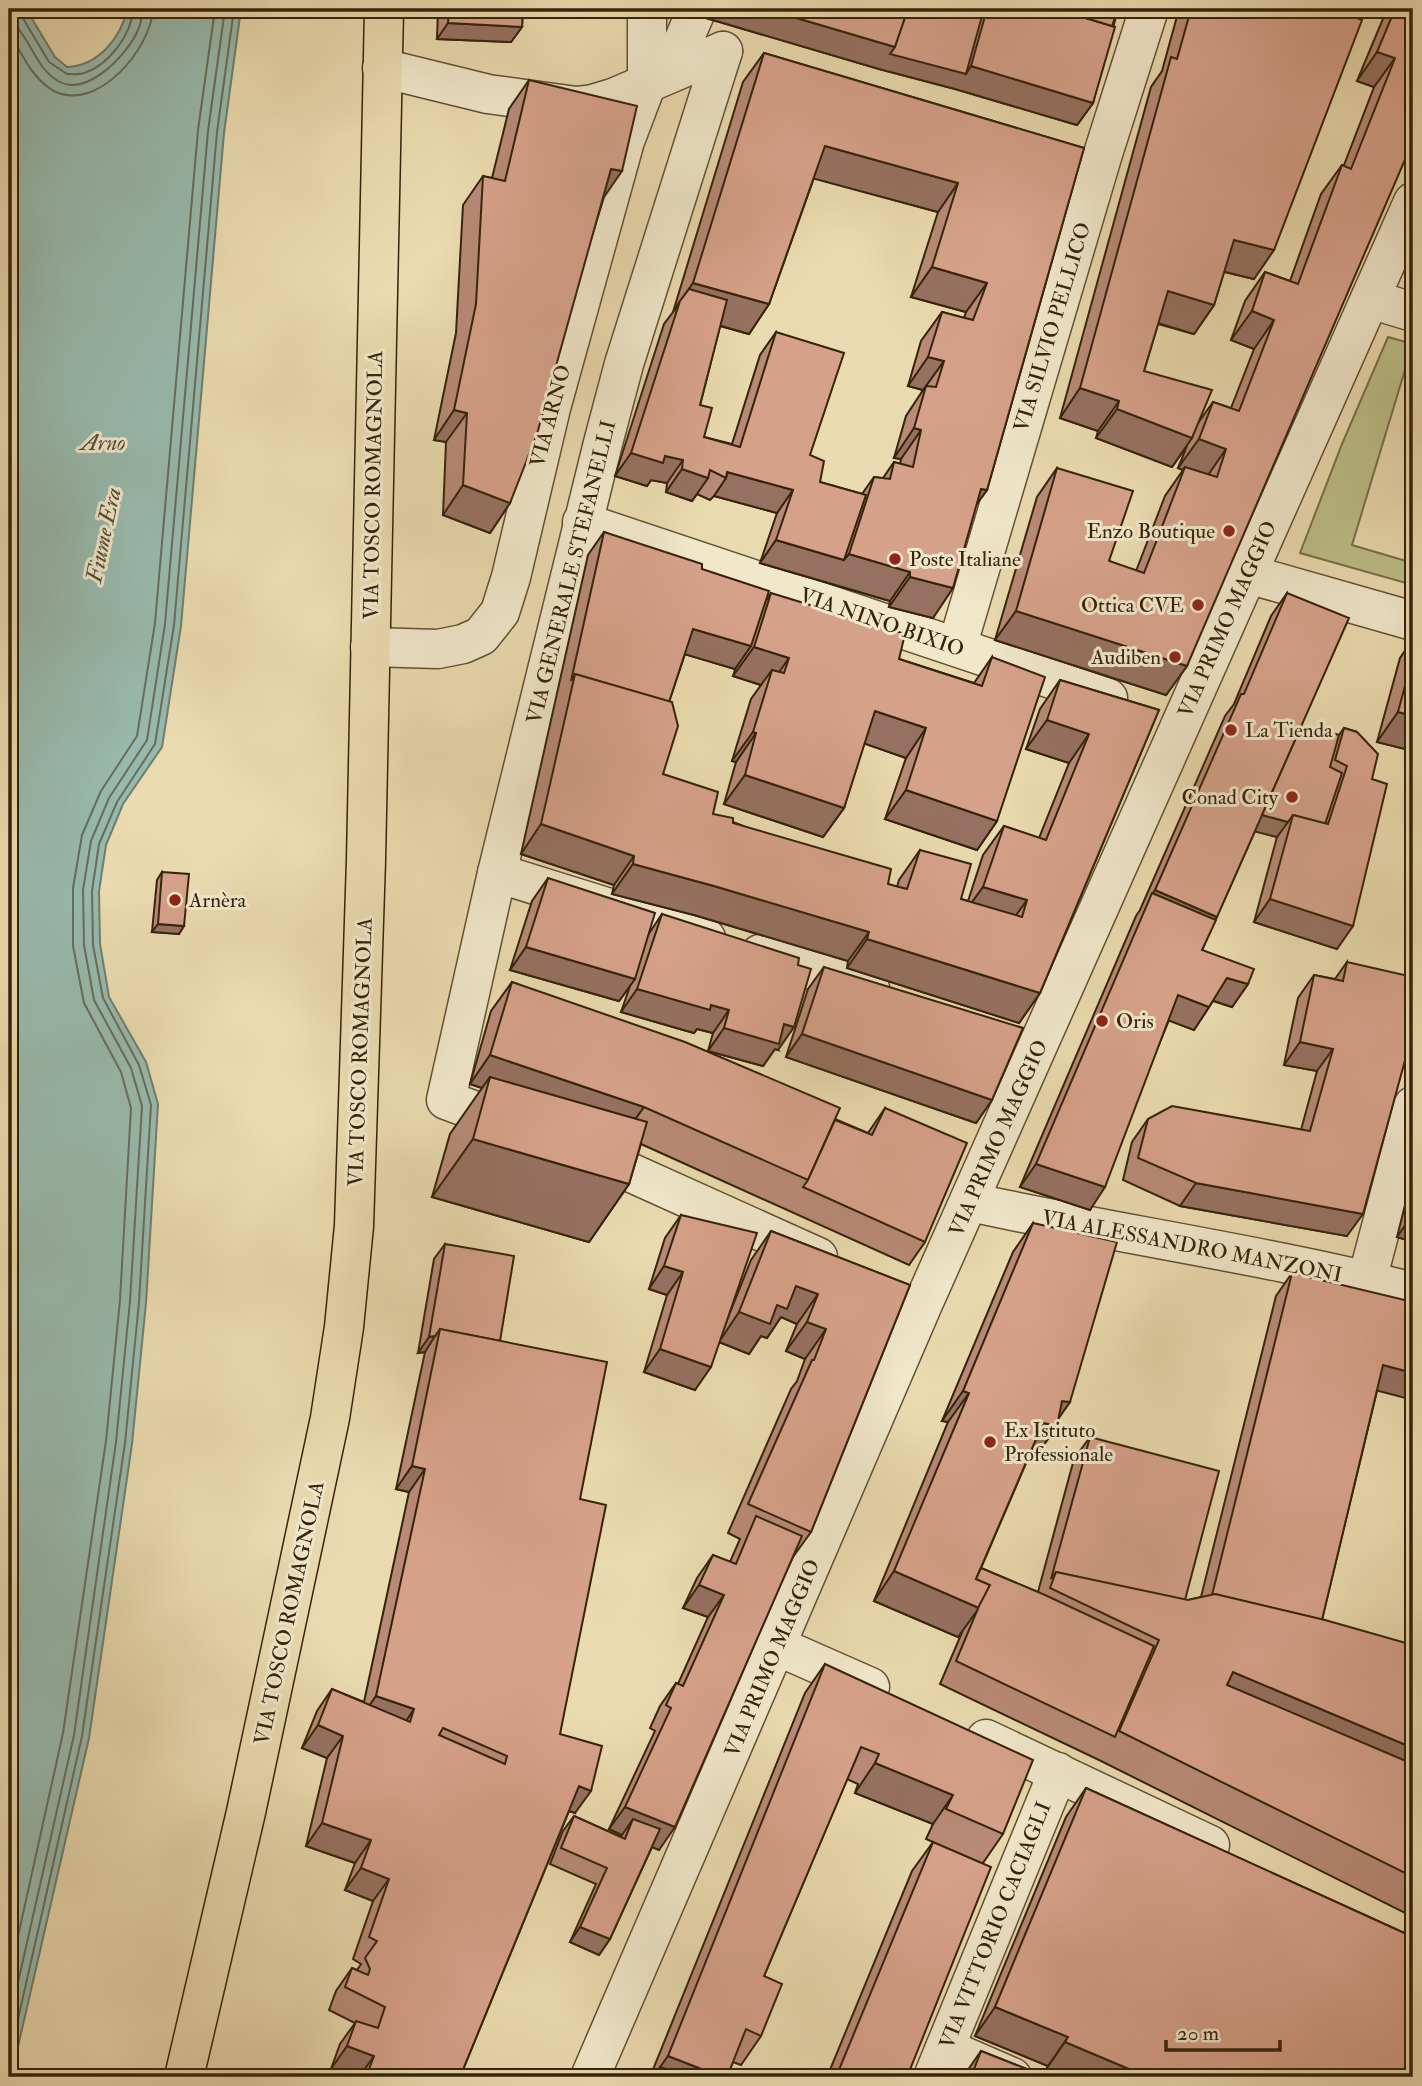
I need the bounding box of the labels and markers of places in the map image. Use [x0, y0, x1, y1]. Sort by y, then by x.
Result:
place label: Enzo Boutique [1087, 518, 1215, 545]
marker: Enzo Boutique [1221, 523, 1237, 539]
place label: Poste Italiane [909, 546, 1021, 573]
marker: Poste Italiane [887, 551, 903, 567]
place label: Ottica CVE [1081, 592, 1184, 619]
marker: Ottica CVE [1190, 597, 1206, 613]
place label: Audiben [1090, 644, 1161, 671]
marker: Audiben [1167, 649, 1183, 665]
place label: La Tienda [1245, 717, 1333, 744]
marker: La Tienda [1223, 722, 1239, 738]
place label: Conad City [1182, 784, 1279, 811]
marker: Conad City [1284, 789, 1300, 805]
place label: Arnèra [188, 887, 247, 914]
marker: Arnèra [167, 892, 183, 908]
place label: Oris [1116, 1008, 1154, 1035]
marker: Oris [1094, 1013, 1110, 1029]
place label: Ex Istituto Professionale [1004, 1417, 1113, 1468]
marker: Ex Istituto Professionale [982, 1434, 998, 1450]

